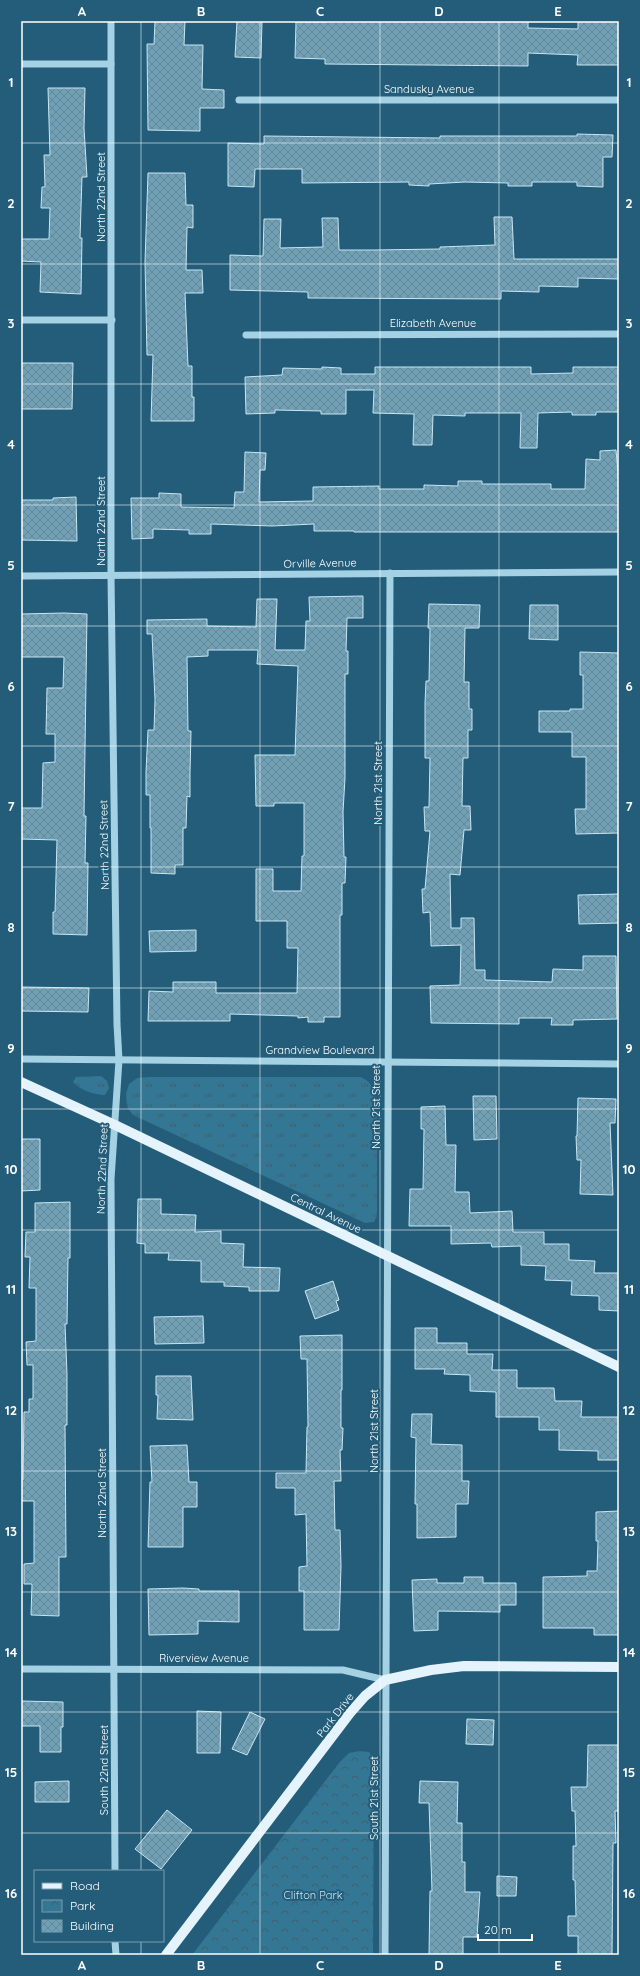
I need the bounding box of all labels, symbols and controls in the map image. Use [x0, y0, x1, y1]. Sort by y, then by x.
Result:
text: A [78, 3, 87, 19]
text: B [197, 3, 205, 19]
text: C [316, 3, 324, 19]
text: D [434, 3, 444, 19]
text: E [554, 3, 562, 19]
text: 1 [8, 74, 14, 90]
text: 1 [626, 74, 632, 90]
street label: Sandusky Avenue [384, 82, 474, 96]
street label: North 22nd Street [94, 152, 108, 242]
text: 2 [7, 195, 15, 211]
text: 2 [625, 195, 633, 211]
text: 3 [8, 315, 15, 331]
text: 3 [626, 315, 633, 331]
street label: Elizabeth Avenue [390, 316, 476, 330]
text: 4 [7, 436, 15, 452]
text: 4 [625, 436, 633, 452]
street label: North 22nd Street [94, 476, 108, 566]
street label: Orville Avenue [283, 555, 357, 571]
text: 5 [7, 557, 15, 573]
text: 5 [625, 557, 633, 573]
text: 6 [7, 678, 15, 694]
text: 6 [625, 678, 633, 694]
street label: North 21st Street [371, 741, 385, 825]
text: 7 [7, 798, 15, 814]
text: 7 [625, 798, 633, 814]
street label: North 22nd Street [96, 800, 112, 890]
text: 8 [7, 919, 15, 935]
text: 8 [625, 919, 633, 935]
text: 9 [7, 1040, 15, 1056]
text: 9 [625, 1040, 633, 1056]
street label: Grandview Boulevard [266, 1043, 374, 1057]
street label: North 21st Street [369, 1065, 383, 1149]
street label: North 22nd Street [93, 1123, 111, 1214]
text: 10 [4, 1161, 18, 1177]
text: 10 [622, 1161, 636, 1177]
street label: Central Avenue [288, 1190, 364, 1236]
text: 11 [6, 1281, 16, 1297]
text: 11 [624, 1281, 634, 1297]
street label: North 21st Street [367, 1389, 381, 1473]
text: 12 [5, 1402, 17, 1418]
text: 12 [623, 1402, 635, 1418]
street label: North 22nd Street [95, 1448, 109, 1538]
text: 13 [5, 1523, 17, 1539]
text: 13 [623, 1523, 635, 1539]
text: 14 [5, 1644, 18, 1660]
text: 14 [623, 1644, 636, 1660]
street label: Riverview Avenue [159, 1651, 249, 1665]
street label: Park Drive [313, 1690, 357, 1740]
street label: South 22nd Street [97, 1725, 111, 1815]
street label: South 21st Street [367, 1756, 381, 1840]
text: 15 [5, 1764, 17, 1780]
text: 15 [623, 1764, 635, 1780]
legend [34, 1870, 164, 1942]
text: Road [70, 1878, 100, 1893]
text: 16 [5, 1885, 17, 1901]
text: 16 [623, 1885, 635, 1901]
park label: Clifton Park [283, 1888, 343, 1902]
text: Park [70, 1898, 95, 1913]
scale bar [478, 1916, 532, 1942]
text: Building [70, 1918, 114, 1933]
text: 20 m [484, 1922, 512, 1937]
text: A [78, 1957, 87, 1973]
text: B [197, 1957, 205, 1973]
text: C [316, 1957, 324, 1973]
text: D [434, 1957, 444, 1973]
text: E [554, 1957, 562, 1973]

